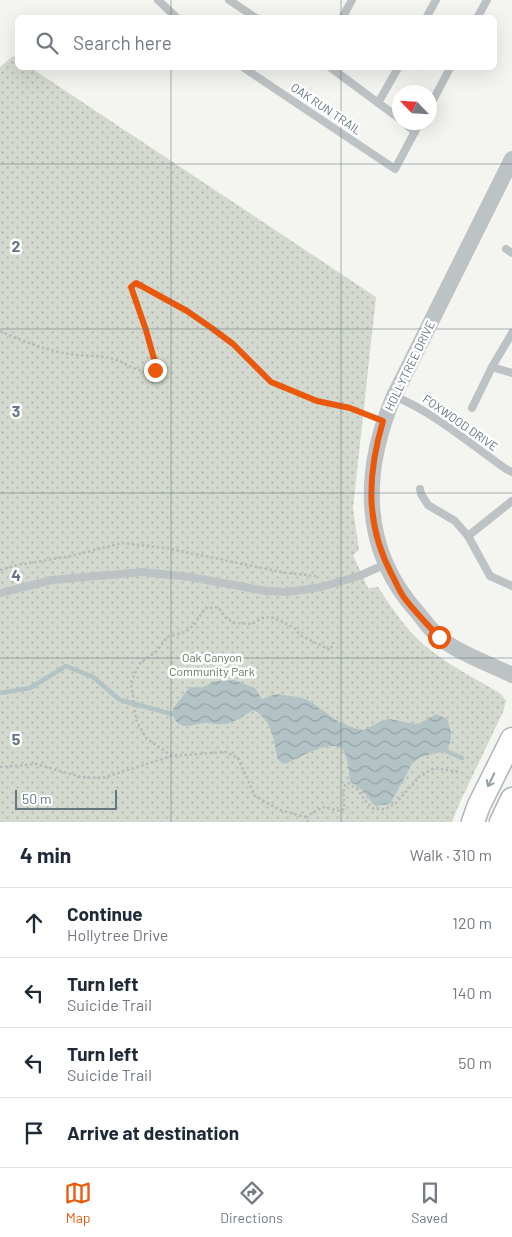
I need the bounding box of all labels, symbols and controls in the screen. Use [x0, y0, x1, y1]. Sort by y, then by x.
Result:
search box [15, 15, 497, 70]
icon: search [33, 29, 61, 57]
text: Search here [73, 31, 172, 54]
street label: OAK RUN TRAIL [289, 79, 365, 137]
north arrow [392, 85, 437, 130]
text: 2 [12, 236, 21, 255]
street label: HOLLYTREE DRIVE [381, 318, 437, 413]
route end [144, 359, 167, 382]
street label: FOXWOOD DRIVE [420, 391, 501, 453]
text: 3 [12, 401, 20, 420]
text: 4 [11, 565, 21, 584]
route start [428, 626, 451, 649]
park label: Oak Canyon Community Park [169, 650, 255, 678]
text: 5 [12, 729, 21, 748]
one-way arrow [486, 772, 496, 787]
scale bar [15, 787, 118, 810]
text: 50 m [22, 790, 51, 807]
text: 4 min [20, 842, 71, 867]
text: Walk · 310 m [410, 845, 492, 864]
text: Continue [67, 902, 143, 925]
icon: ahead [20, 909, 48, 937]
text: 120 m [452, 913, 492, 932]
text: Hollytree Drive [67, 925, 168, 944]
text: Turn left [67, 972, 138, 995]
icon: left [20, 979, 48, 1007]
text: 140 m [452, 983, 492, 1002]
text: Suicide Trail [67, 995, 152, 1014]
text: Turn left [67, 1042, 138, 1065]
icon: left [20, 1049, 48, 1077]
text: 50 m [458, 1053, 492, 1072]
text: Suicide Trail [67, 1065, 152, 1084]
icon: arrive [20, 1119, 48, 1147]
text: Arrive at destination [67, 1121, 239, 1144]
tab: Map [64, 1179, 92, 1226]
tab: Directions [220, 1179, 283, 1226]
tab: Saved [411, 1179, 448, 1226]

